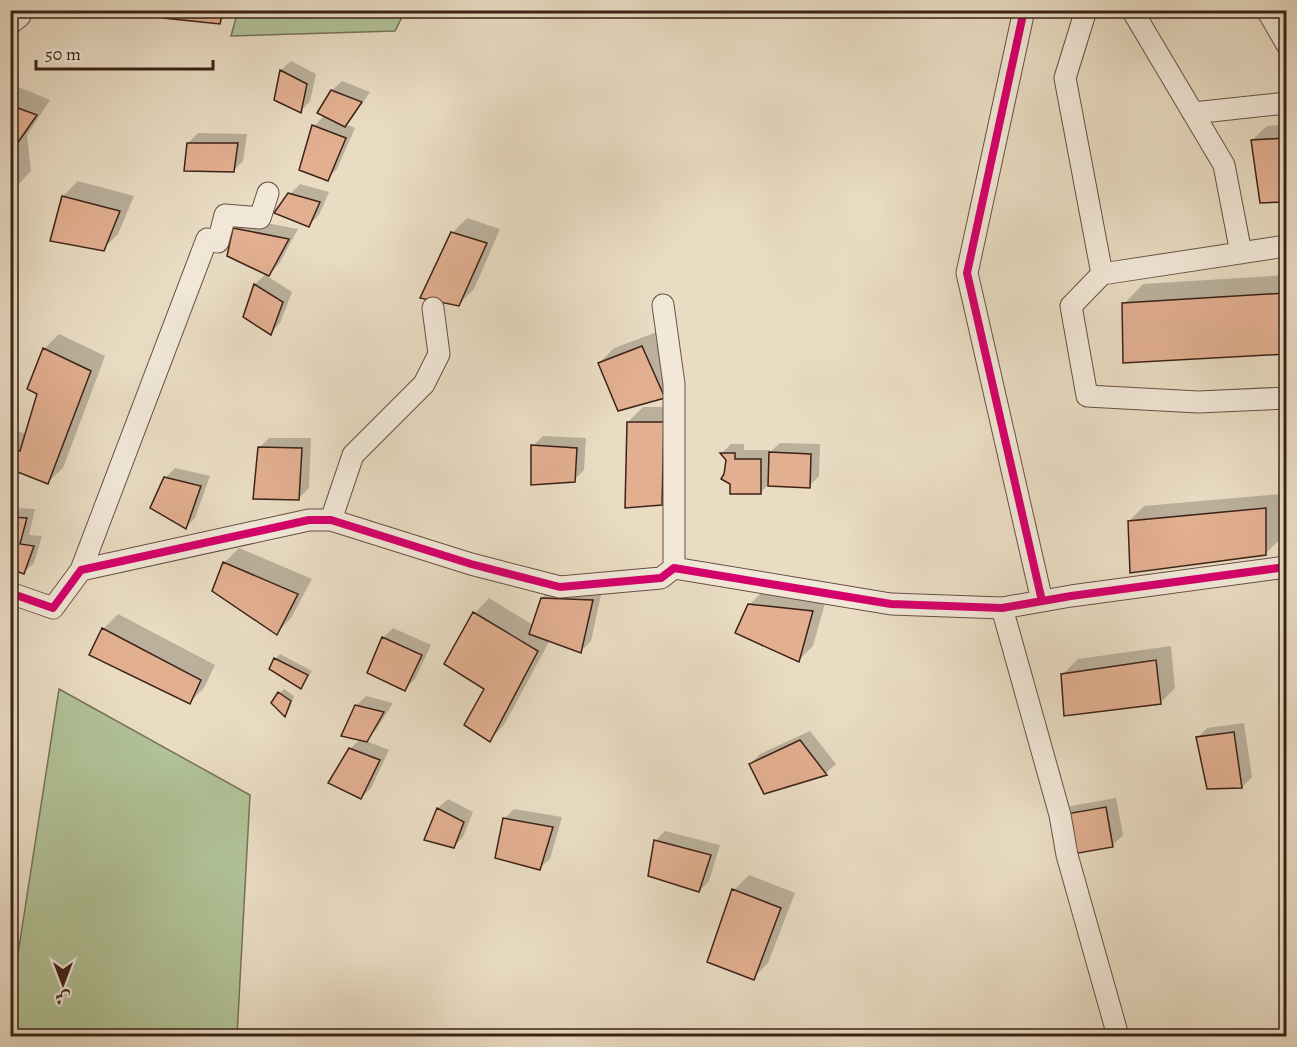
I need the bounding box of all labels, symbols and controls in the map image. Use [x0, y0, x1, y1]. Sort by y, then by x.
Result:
scale bar [36, 33, 213, 71]
text: 50 m [45, 42, 81, 66]
north arrow [33, 954, 93, 1014]
text: ش [55, 987, 71, 1009]

